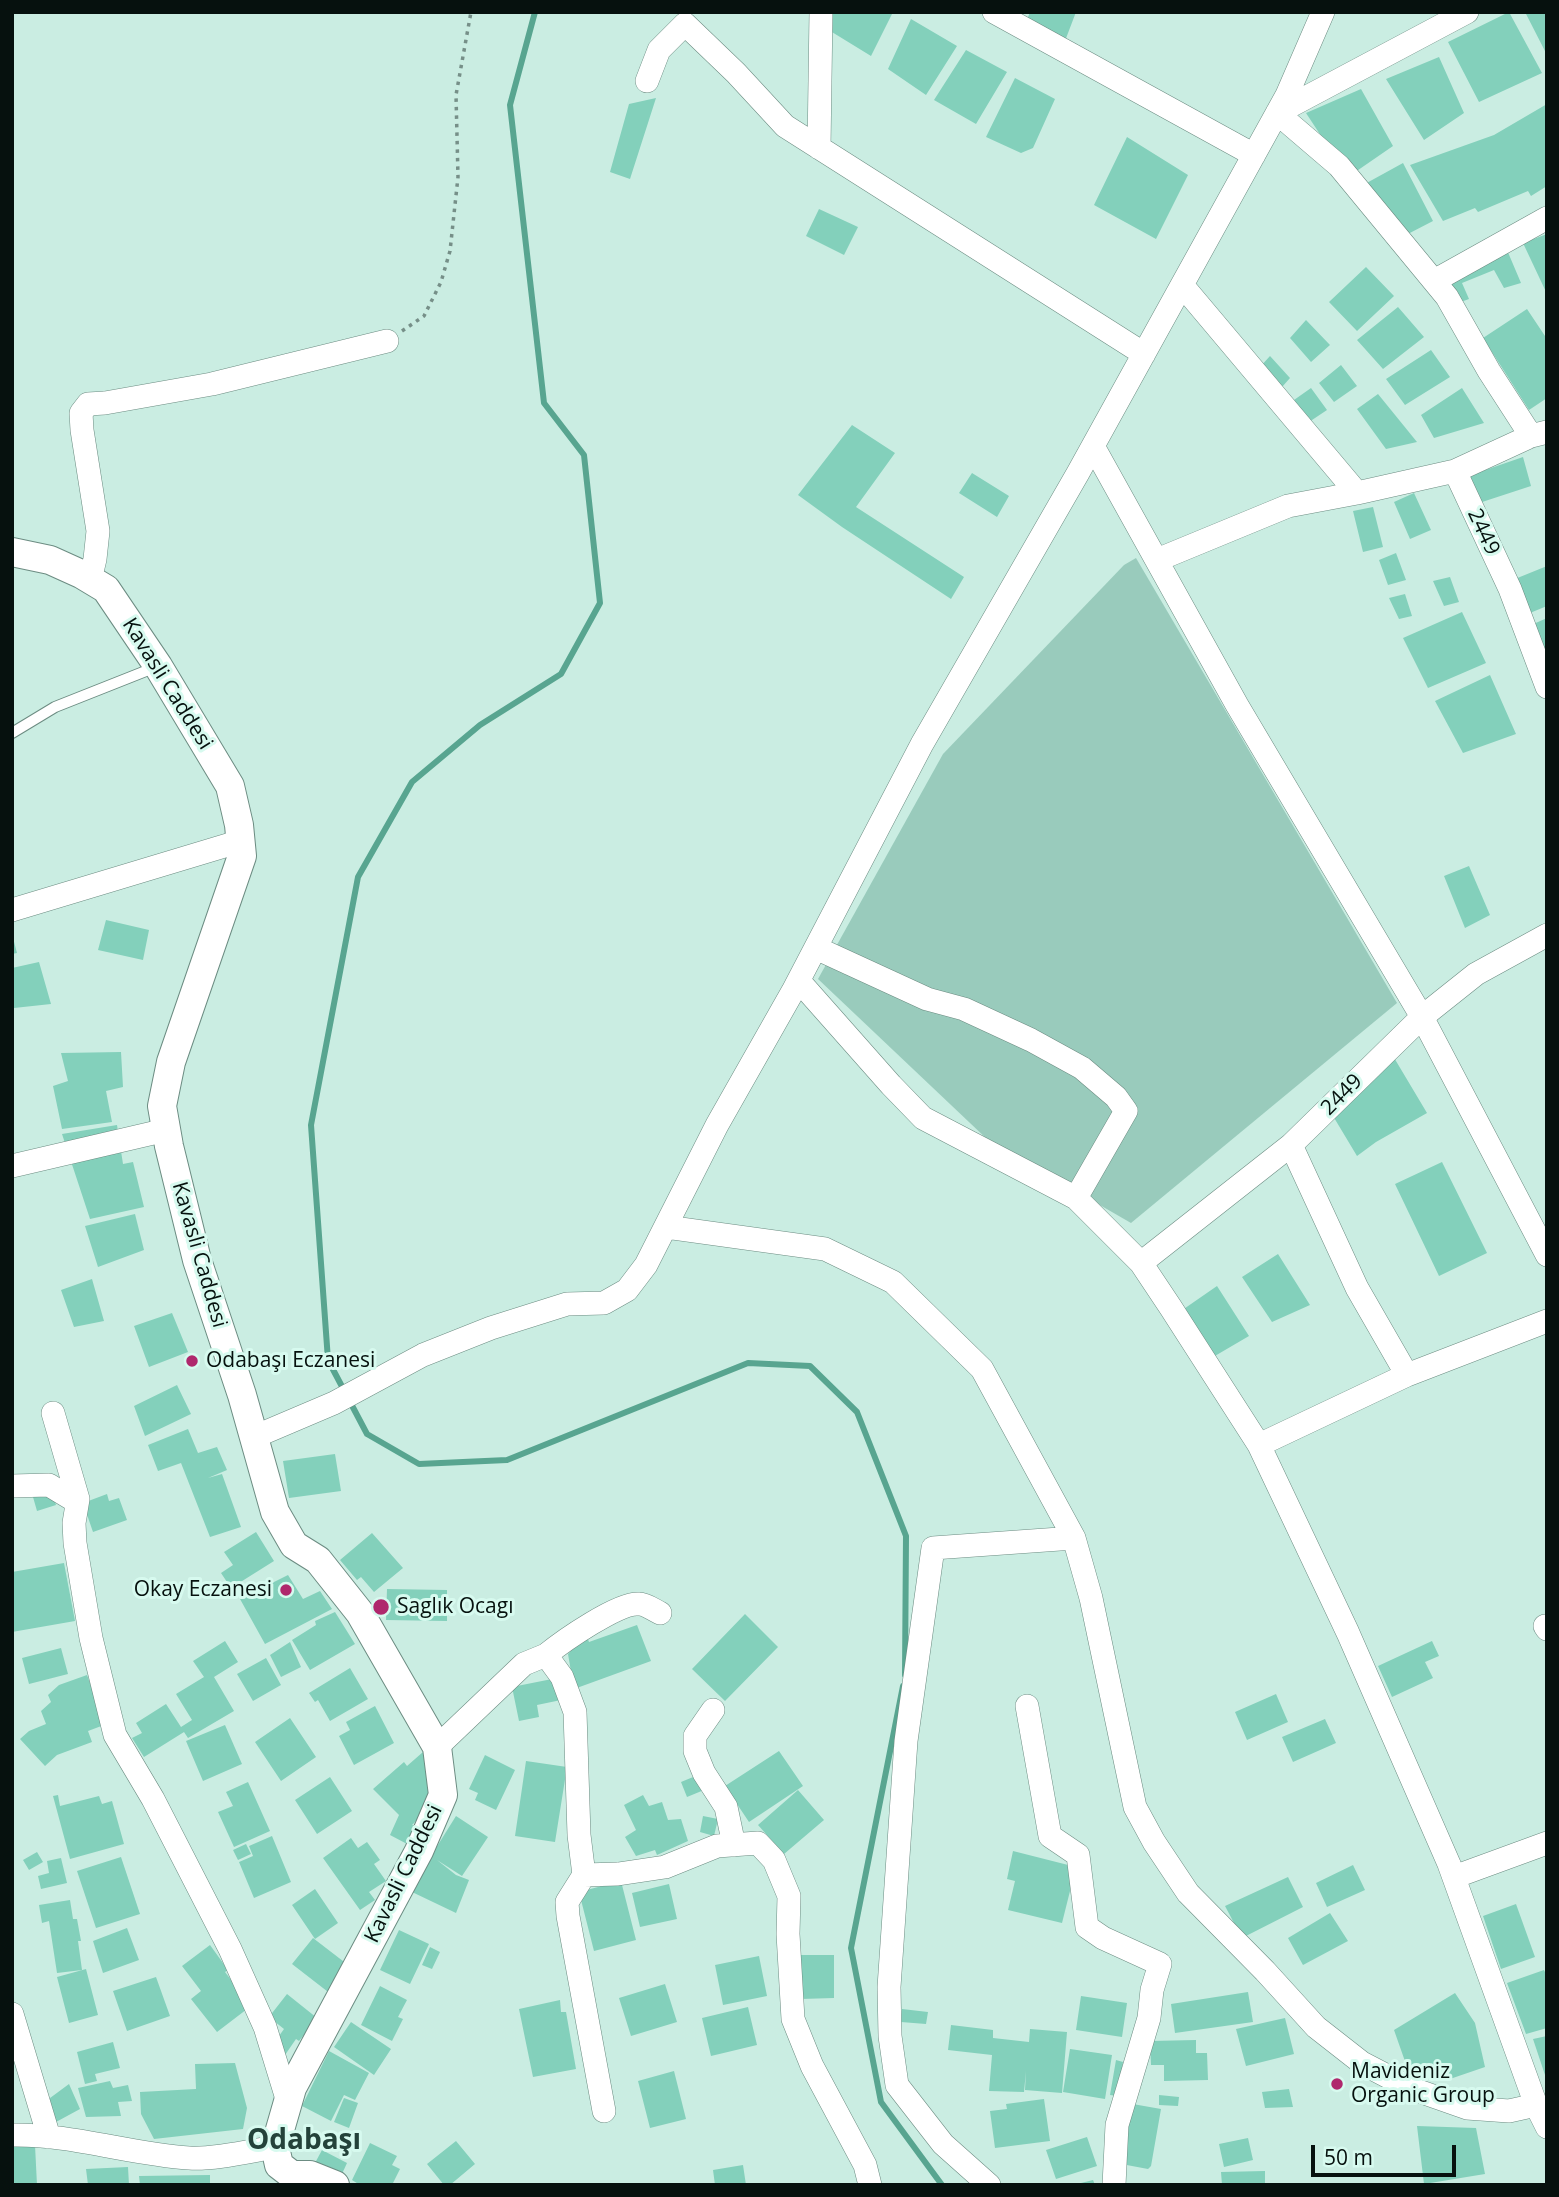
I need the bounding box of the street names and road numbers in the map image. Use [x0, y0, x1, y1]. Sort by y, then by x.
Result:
street label: 2449 [1461, 505, 1505, 559]
street label: Kavasli Caddesi [116, 614, 218, 754]
street label: 2449 [1316, 1069, 1368, 1121]
street label: Kavasli Caddesi [166, 1179, 232, 1331]
street label: Kavasli Caddesi [360, 1801, 448, 1947]

